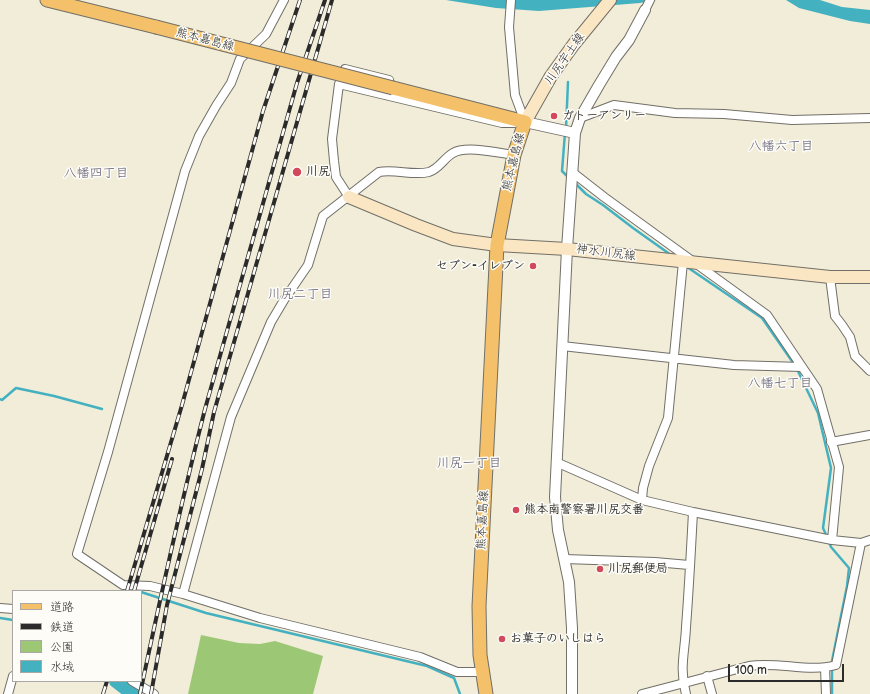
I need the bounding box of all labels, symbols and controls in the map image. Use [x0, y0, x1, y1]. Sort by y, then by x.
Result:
street label: 熊本嘉島線 [174, 25, 236, 55]
street label: 川尻宇土線 [542, 30, 588, 88]
place label: ガトーアンリー [562, 109, 646, 123]
marker: ガトーアンリー [549, 111, 559, 121]
street label: 熊本嘉島線 [500, 131, 528, 193]
district label: 八幡六丁目 [749, 139, 813, 155]
place label: 川尻 [306, 165, 330, 179]
district label: 八幡四丁目 [64, 166, 128, 182]
marker: 川尻 [291, 166, 303, 178]
street label: 神水川尻線 [575, 242, 637, 264]
place label: セブン-イレブン [436, 259, 525, 273]
marker: セブン-イレブン [528, 261, 538, 271]
district label: 川尻二丁目 [268, 287, 332, 303]
district label: 八幡七丁目 [748, 376, 812, 392]
district label: 川尻一丁目 [437, 456, 501, 472]
street label: 熊本嘉島線 [474, 490, 492, 550]
place label: 熊本南警察署川尻交番 [524, 503, 644, 517]
marker: 熊本南警察署川尻交番 [511, 505, 521, 515]
place label: 川尻郵便局 [608, 562, 668, 576]
marker: 川尻郵便局 [595, 564, 605, 574]
legend [12, 590, 142, 682]
text: 道路 [50, 600, 74, 615]
text: 鉄道 [50, 620, 74, 635]
place label: お菓子のいしはら [510, 632, 606, 646]
marker: お菓子のいしはら [497, 634, 507, 644]
text: 公園 [50, 640, 74, 655]
scale bar [730, 656, 846, 682]
text: 水域 [50, 660, 74, 675]
text: 100 m [735, 663, 767, 678]

